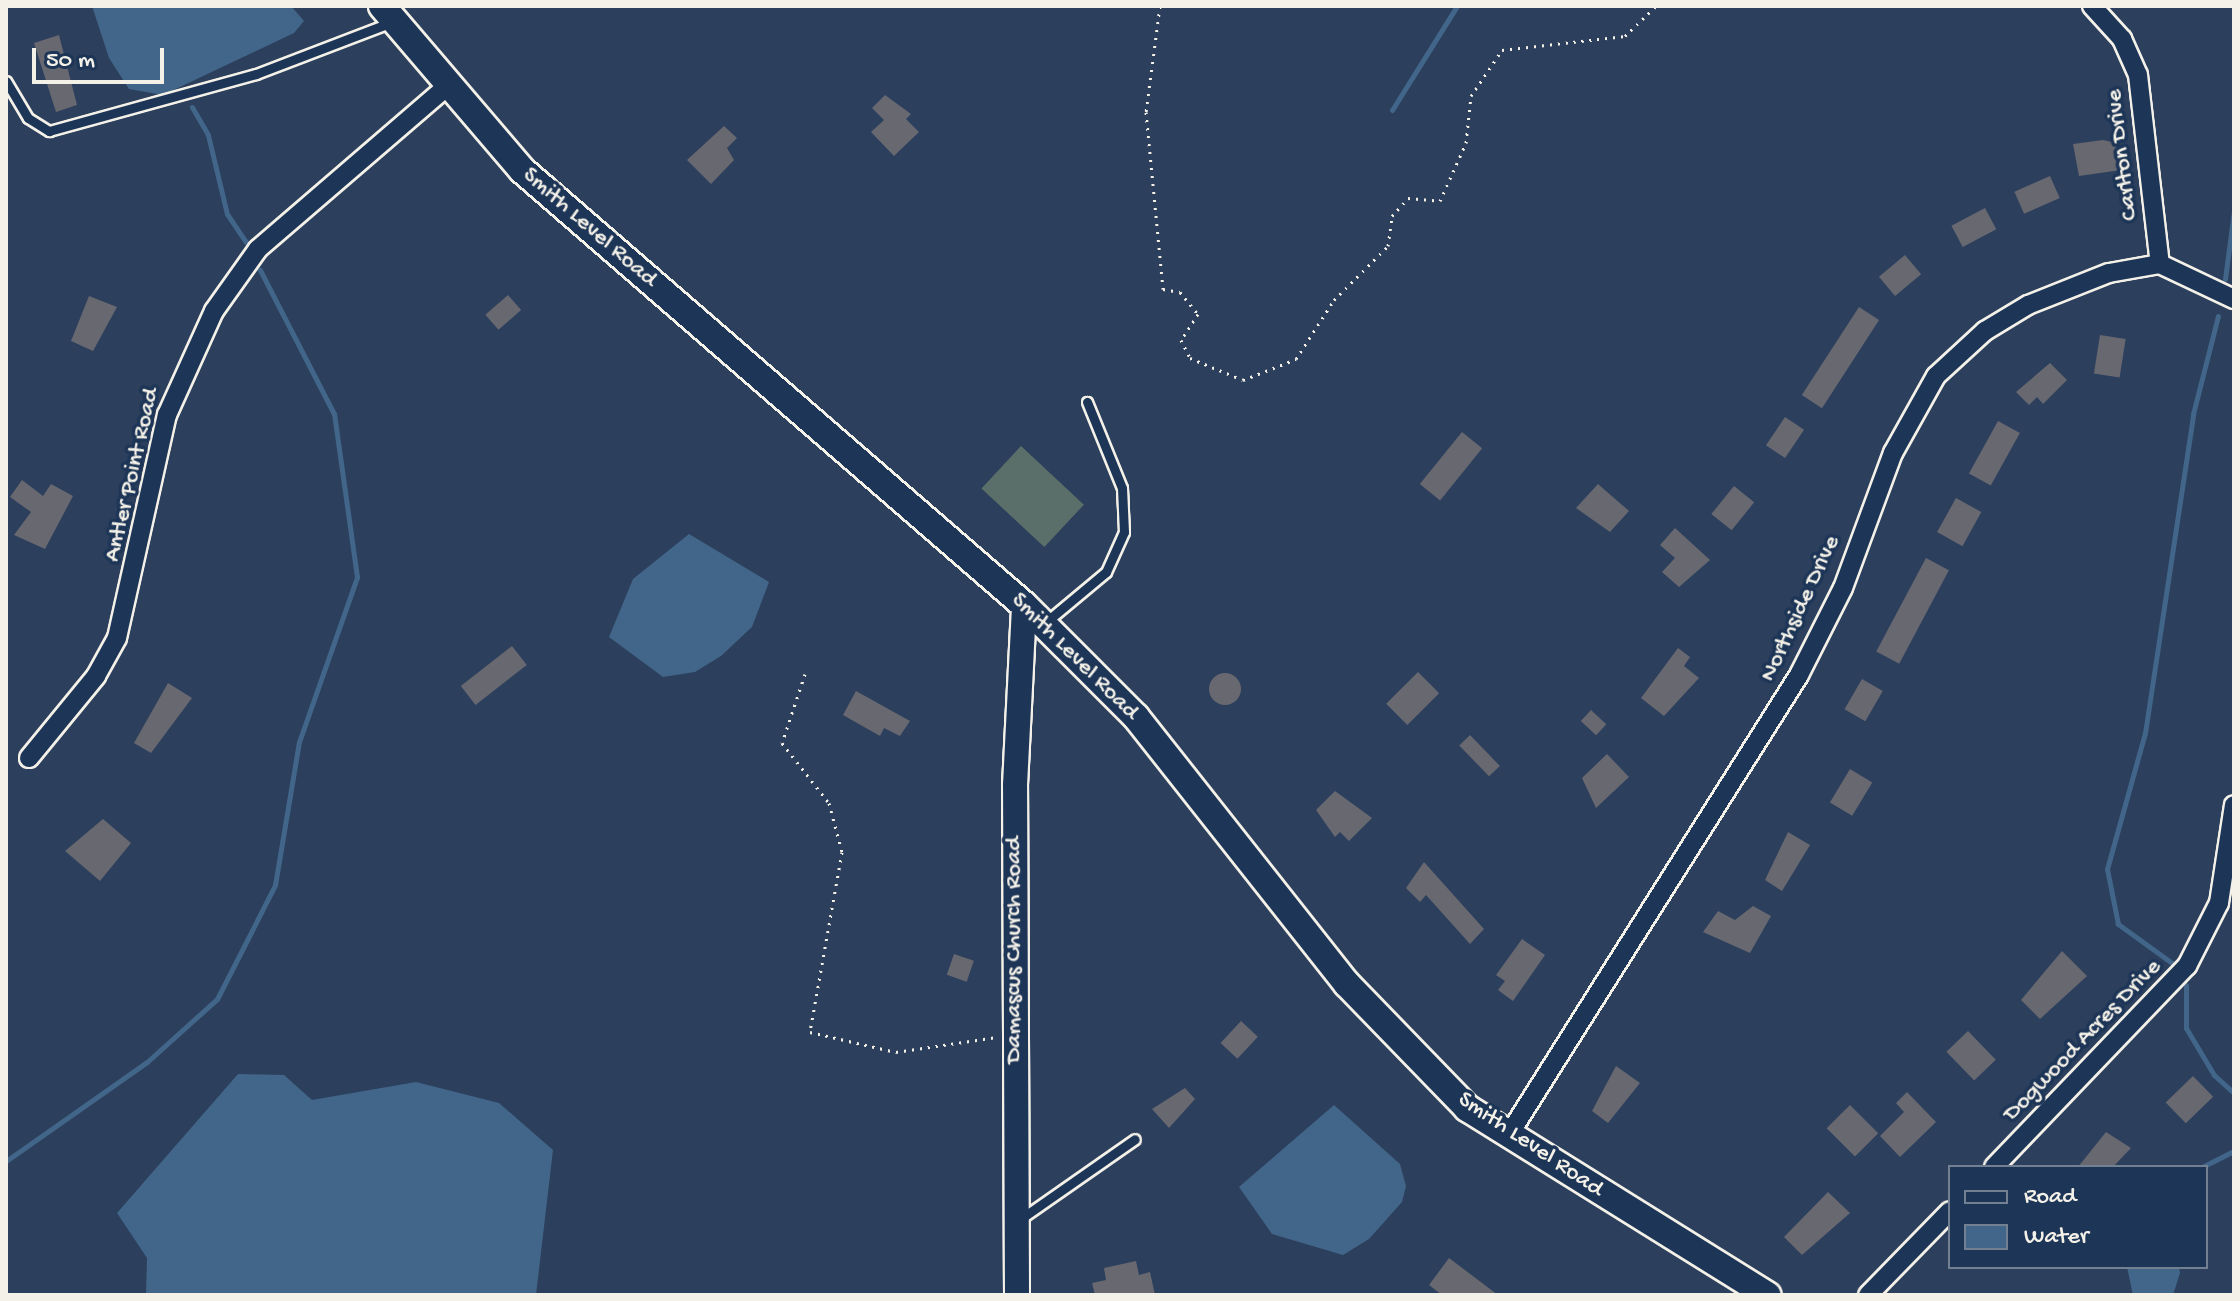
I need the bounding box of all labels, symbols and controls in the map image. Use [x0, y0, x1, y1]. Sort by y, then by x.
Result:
scale bar [36, 32, 168, 82]
text: 50 m [46, 47, 95, 76]
street label: Carlton Drive [2101, 88, 2145, 222]
street label: Smith Level Road [516, 162, 662, 294]
street label: Antler Point Road [99, 385, 167, 565]
street label: Northside Drive [1755, 531, 1847, 687]
street label: Smith Level Road [1004, 587, 1144, 727]
street label: Damascus Church Road [1001, 837, 1029, 1063]
street label: Dogwood Acres Drive [1998, 954, 2168, 1128]
street label: Smith Level Road [1452, 1086, 1608, 1204]
legend [1948, 1165, 2208, 1269]
text: Road [2024, 1183, 2076, 1212]
text: Water [2024, 1223, 2088, 1252]

